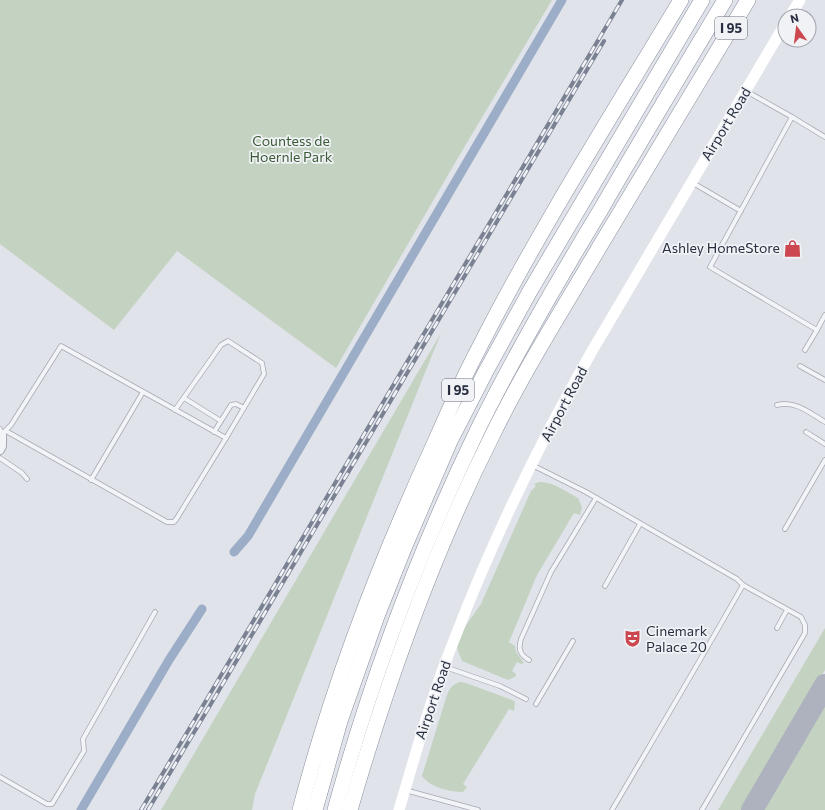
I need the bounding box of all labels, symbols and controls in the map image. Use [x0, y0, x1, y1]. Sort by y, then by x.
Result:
north arrow [777, 8, 817, 48]
text: N [789, 11, 800, 25]
road number: I 95 [715, 17, 747, 39]
street label: Airport Road [697, 84, 754, 163]
park label: Countess de Hoernle Park [250, 132, 333, 165]
shop icon: Ashley HomeStore [783, 238, 803, 258]
place label: Ashley HomeStore [662, 239, 780, 256]
street label: Airport Road [537, 363, 590, 444]
road number: I 95 [442, 379, 474, 401]
place label: Cinemark Palace 20 [646, 622, 708, 655]
theatre icon: Cinemark Palace 20 [623, 629, 643, 649]
street label: Airport Road [411, 658, 454, 741]

